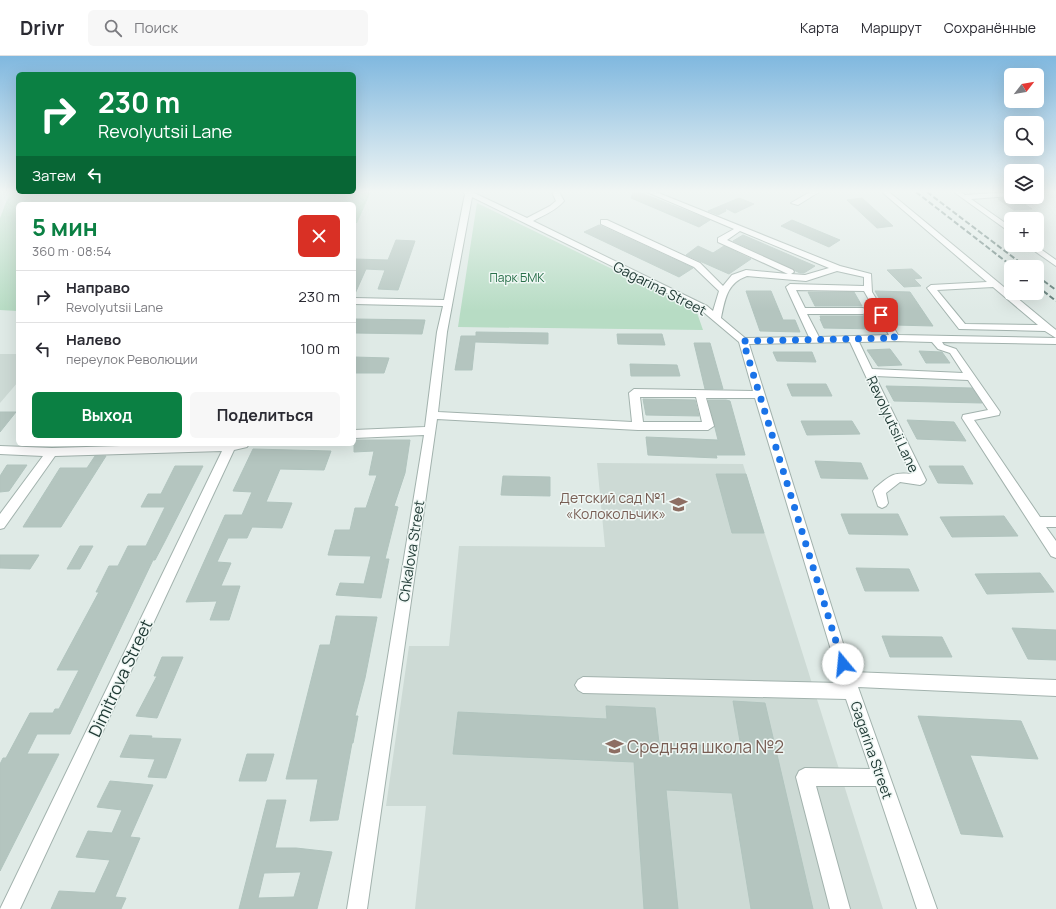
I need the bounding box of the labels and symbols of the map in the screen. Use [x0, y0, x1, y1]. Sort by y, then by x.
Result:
north arrow [1004, 68, 1044, 108]
street label: Gagarina Street [610, 256, 710, 320]
park label: Парк БМК [490, 269, 545, 286]
pin [864, 298, 898, 332]
street label: Revolyutsii Lane [862, 373, 924, 475]
place label: Детский сад №1 «Колокольчик» [560, 488, 666, 523]
school or university icon: Детский сад №1 «Колокольчик» [669, 495, 689, 515]
street label: Chkalova Street [394, 498, 428, 603]
street label: Dimitrova Street [83, 615, 157, 740]
position arrow [822, 643, 864, 685]
street label: Gagarina Street [846, 699, 898, 802]
place label: Средняя школа №2 [627, 735, 784, 758]
school or university icon: Средняя школа №2 [604, 736, 624, 756]

